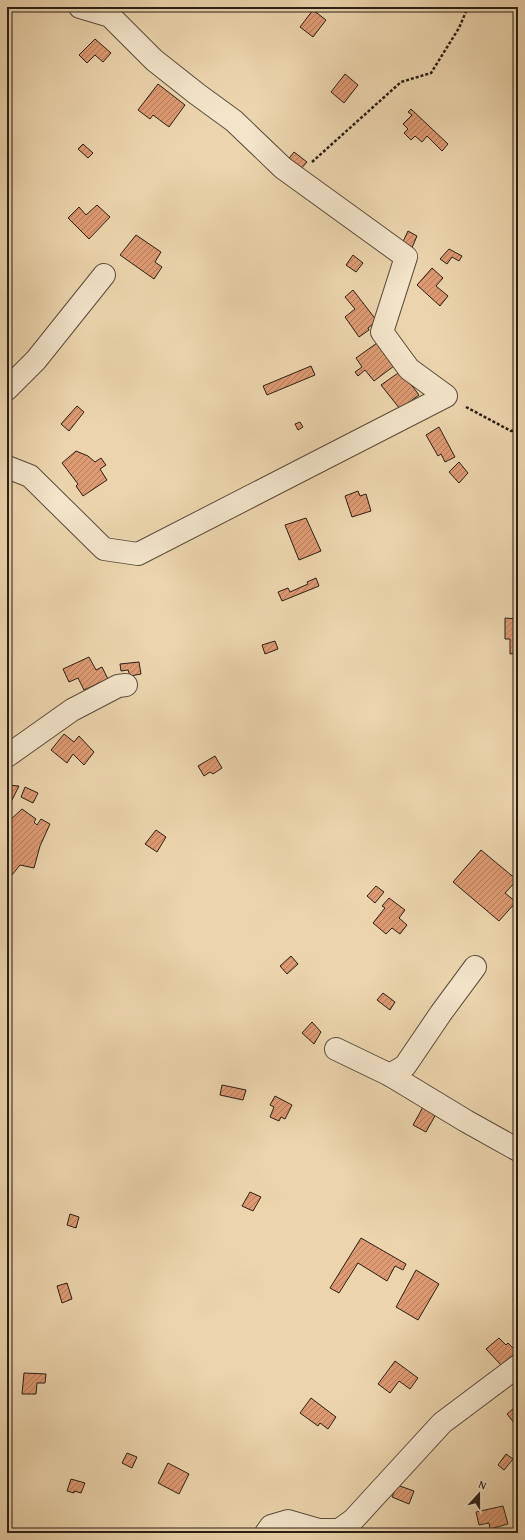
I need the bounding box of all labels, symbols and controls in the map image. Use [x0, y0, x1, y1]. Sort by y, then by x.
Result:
north arrow [459, 1474, 499, 1514]
text: N [476, 1476, 489, 1494]

